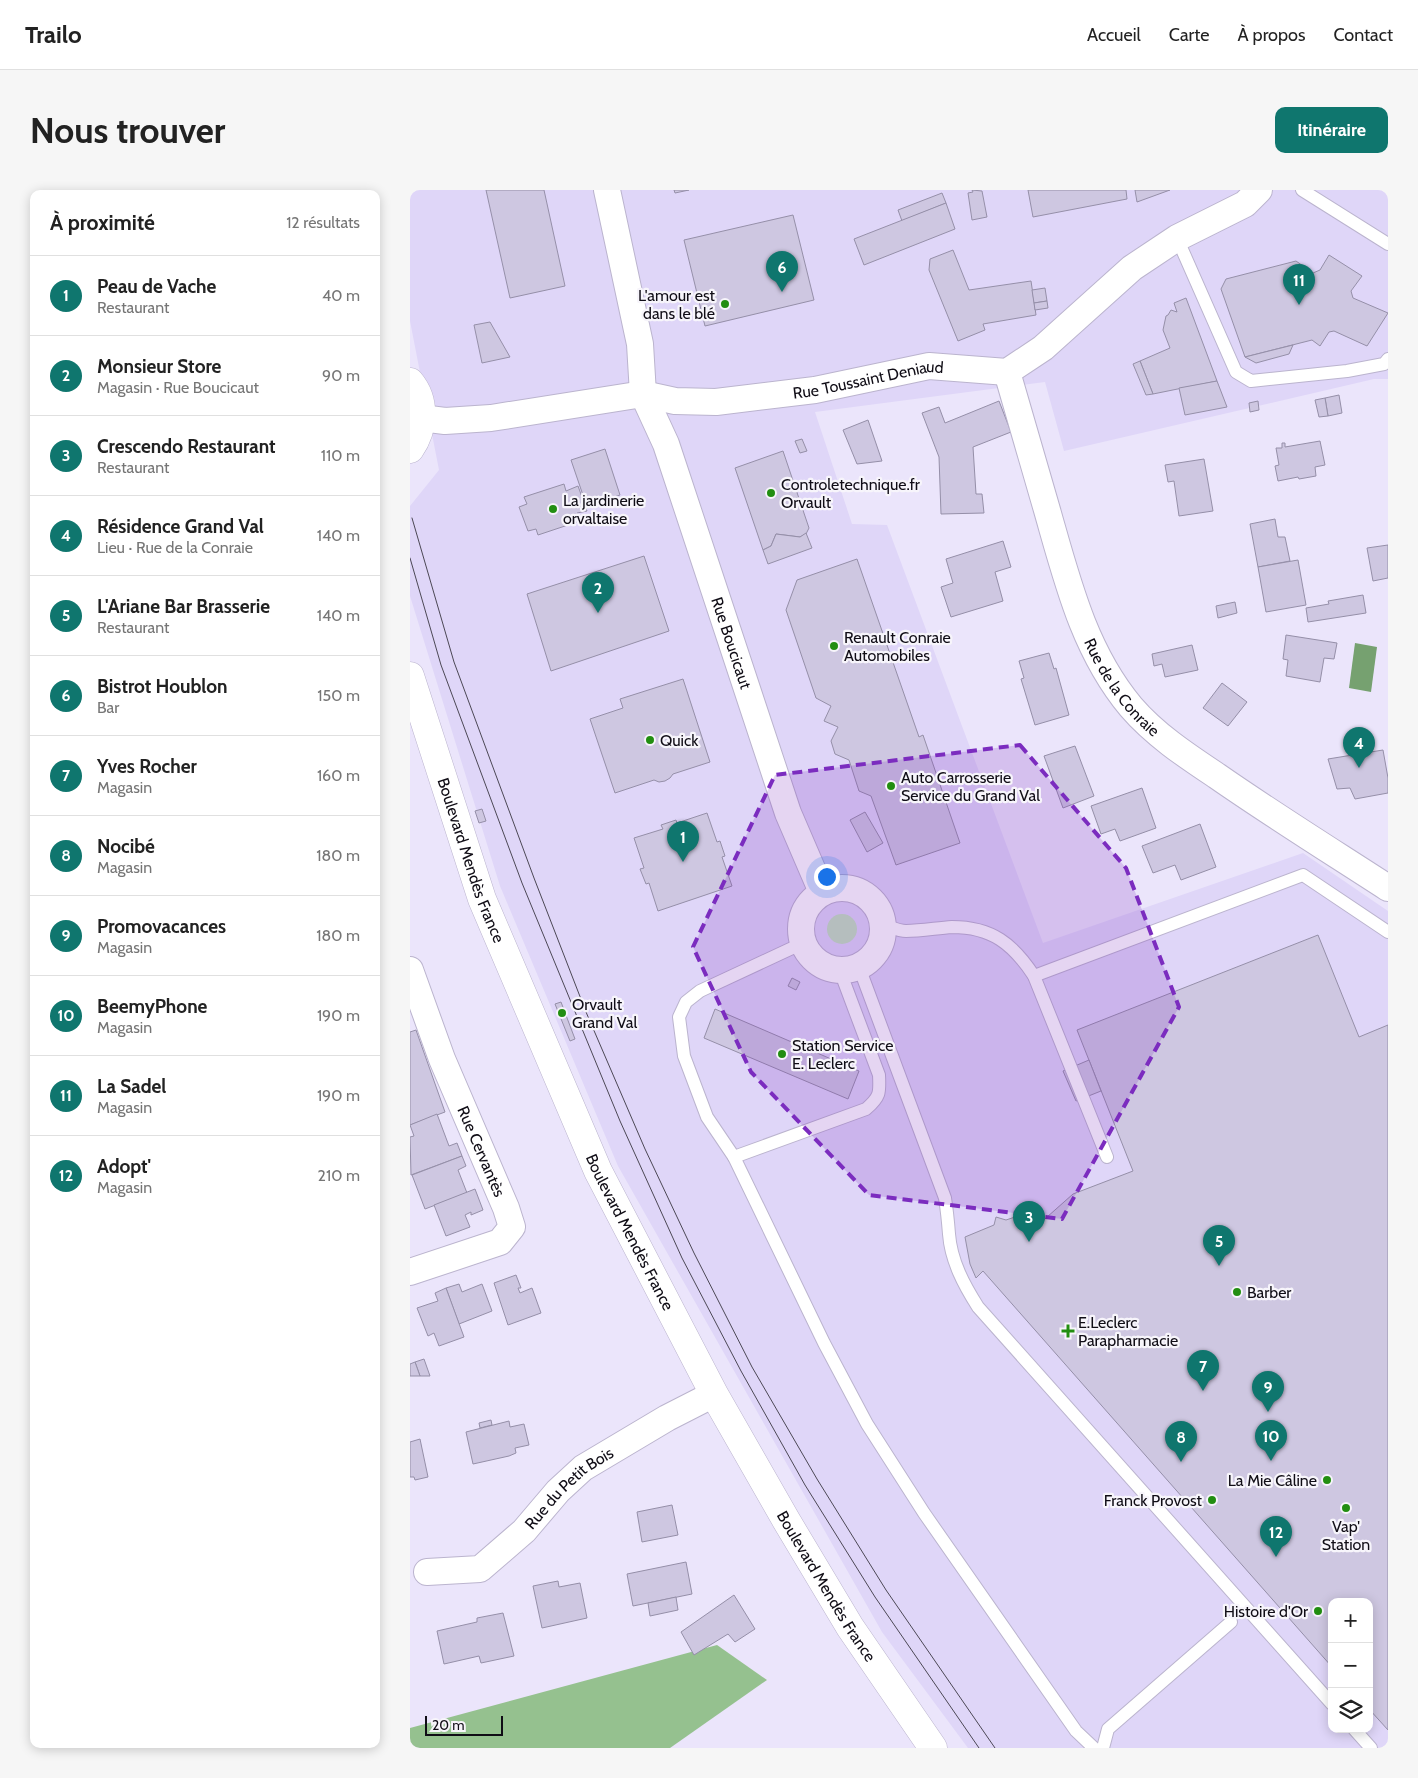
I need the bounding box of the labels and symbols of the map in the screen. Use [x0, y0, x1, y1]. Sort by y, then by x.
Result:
pin: 6 [766, 251, 798, 292]
pin: 11 [1283, 264, 1315, 305]
place label: L'amour est dans le blé [638, 286, 716, 323]
marker: L'amour est dans le blé [719, 298, 731, 310]
street label: Rue Toussaint Deniaud [792, 357, 944, 403]
place label: Controletechnique.fr Orvault [781, 475, 921, 512]
marker: Controletechnique.fr Orvault [765, 487, 777, 499]
place label: La jardinerie orvaltaise [563, 491, 644, 528]
marker: La jardinerie orvaltaise [547, 503, 559, 515]
pin: 2 [582, 572, 614, 613]
street label: Rue Boucicaut [707, 594, 756, 692]
place label: Renault Conraie Automobiles [844, 628, 951, 665]
street label: Rue de la Conraie [1080, 635, 1163, 740]
marker: Renault Conraie Automobiles [828, 640, 840, 652]
pin: 4 [1343, 727, 1375, 768]
place label: Quick [660, 731, 699, 750]
marker: Quick [644, 734, 656, 746]
place label: Auto Carrosserie Service du Grand Val [901, 768, 1040, 805]
street label: Boulevard Mendès France [433, 775, 508, 946]
marker: Auto Carrosserie Service du Grand Val [885, 780, 897, 792]
pin: 1 [667, 821, 699, 862]
your location [814, 864, 840, 890]
place label: Orvault Grand Val [572, 995, 638, 1032]
marker: Orvault Grand Val [556, 1007, 568, 1019]
place label: Station Service E. Leclerc [792, 1036, 893, 1073]
marker: Station Service E. Leclerc [776, 1048, 788, 1060]
street label: Rue Cervantès [453, 1103, 509, 1200]
street label: Boulevard Mendès France [582, 1151, 678, 1314]
pin: 3 [1013, 1201, 1045, 1242]
pin: 5 [1203, 1225, 1235, 1266]
place label: Barber [1247, 1283, 1292, 1302]
marker: Barber [1231, 1286, 1243, 1298]
place label: E.Leclerc Parapharmacie [1078, 1313, 1178, 1350]
marker: E.Leclerc Parapharmacie [1062, 1325, 1074, 1337]
pin: 7 [1187, 1350, 1219, 1391]
pin: 9 [1252, 1371, 1284, 1412]
pin: 10 [1255, 1420, 1287, 1461]
pin: 8 [1165, 1421, 1197, 1462]
street label: Rue du Petit Bois [521, 1443, 617, 1533]
place label: La Mie Câline [1228, 1471, 1317, 1490]
marker: La Mie Câline [1321, 1474, 1333, 1486]
place label: Franck Provost [1104, 1491, 1203, 1510]
marker: Franck Provost [1206, 1494, 1218, 1506]
marker: Vap' Station [1340, 1502, 1352, 1514]
street label: Boulevard Mendès France [773, 1508, 880, 1665]
pin: 12 [1260, 1516, 1292, 1557]
place label: Vap' Station [1322, 1517, 1370, 1554]
place label: Histoire d'Or [1224, 1602, 1309, 1621]
marker: Histoire d'Or [1312, 1605, 1324, 1617]
scale bar [425, 1713, 502, 1736]

